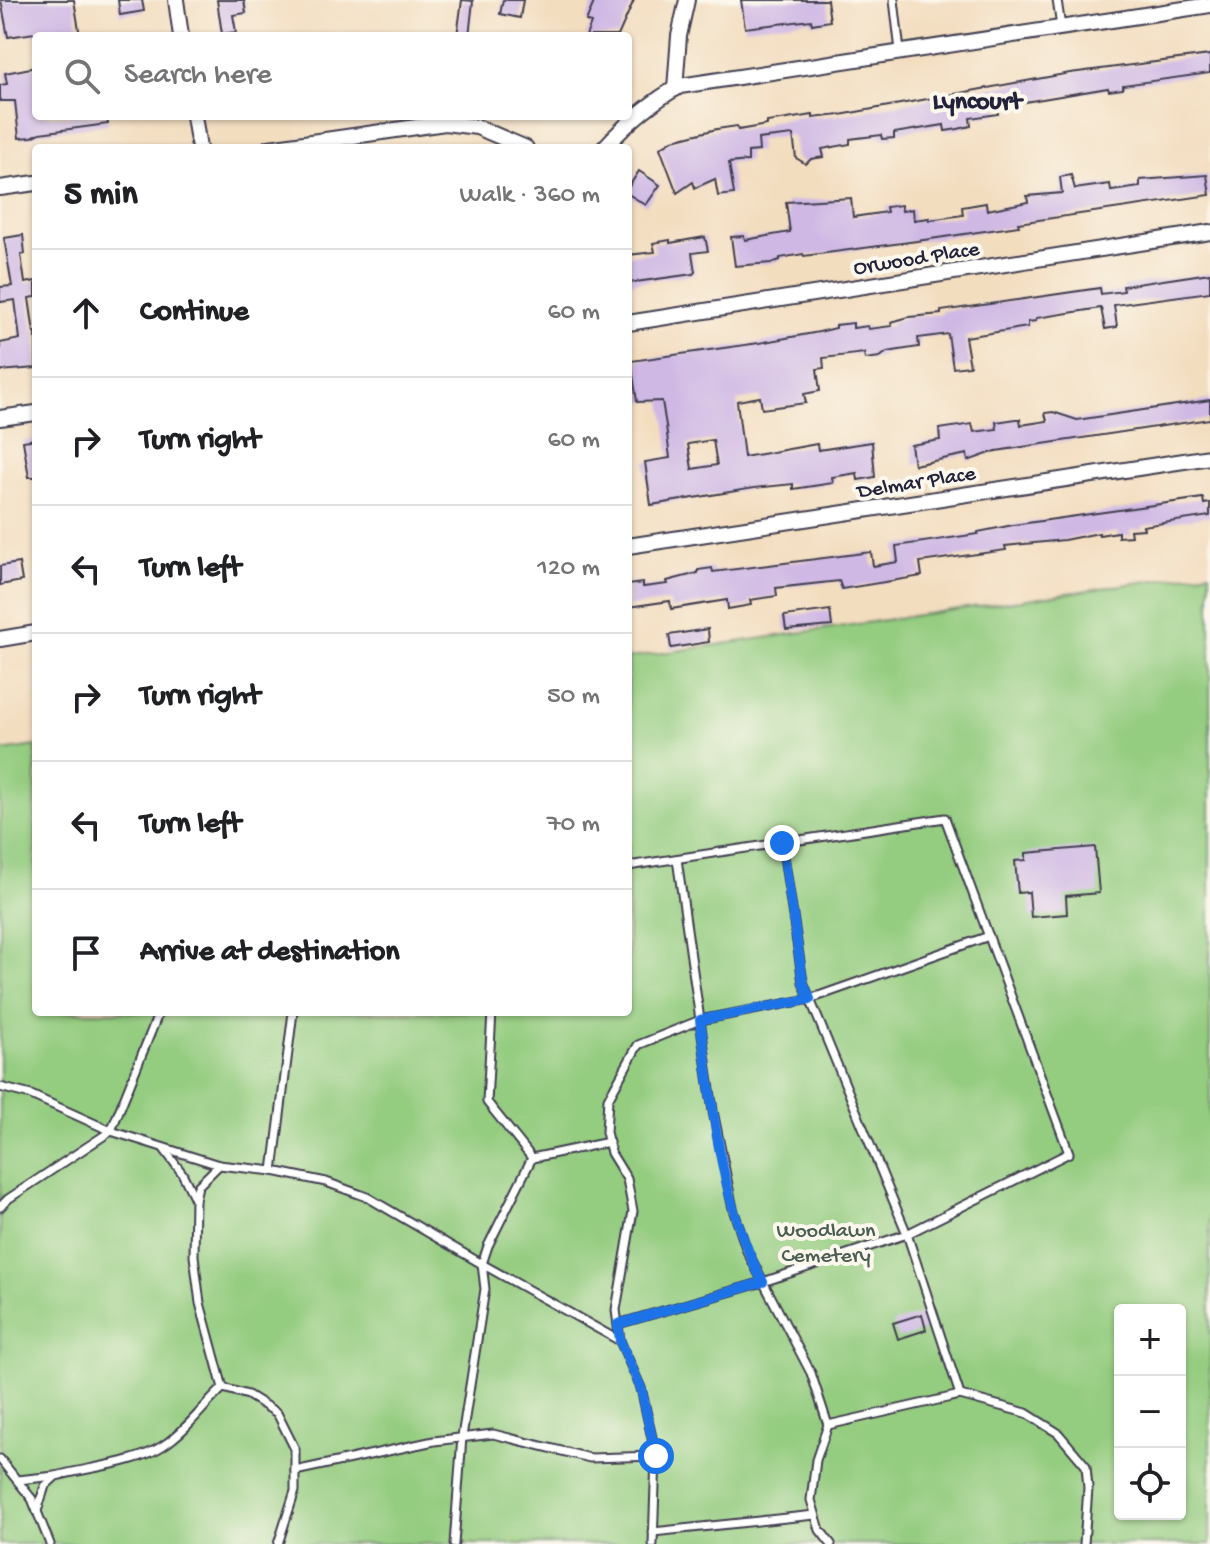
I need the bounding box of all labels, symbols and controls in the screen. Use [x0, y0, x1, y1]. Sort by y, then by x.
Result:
search box [32, 32, 632, 120]
icon: search [60, 54, 104, 98]
text: Search here [124, 59, 272, 94]
district label: Lyncourt [932, 88, 1024, 119]
text: 5 min [64, 176, 138, 216]
text: Walk · 360 m [460, 181, 600, 212]
street label: Orwood Place [852, 237, 982, 283]
icon: ahead [64, 291, 108, 335]
text: Continue [140, 296, 249, 331]
text: 60 m [547, 298, 600, 329]
icon: right [64, 419, 108, 463]
text: Turn right [140, 424, 260, 459]
text: 60 m [547, 426, 600, 457]
street label: Delmar Place [854, 462, 978, 506]
icon: left [64, 547, 108, 591]
text: Turn left [140, 552, 241, 587]
text: 120 m [537, 554, 600, 585]
icon: right [64, 675, 108, 719]
text: Turn right [140, 680, 260, 715]
text: 50 m [547, 682, 600, 713]
icon: left [64, 803, 108, 847]
text: Turn left [140, 808, 241, 843]
text: 70 m [547, 810, 600, 841]
route end [764, 825, 800, 861]
icon: arrive [64, 931, 108, 975]
text: Arrive at destination [140, 936, 400, 971]
park label: Woodlawn Cemetery [777, 1219, 876, 1270]
map controls [1114, 1304, 1186, 1520]
button: + [1114, 1304, 1186, 1376]
button: − [1114, 1376, 1186, 1448]
route start [638, 1438, 674, 1474]
button: locate [1114, 1448, 1186, 1520]

